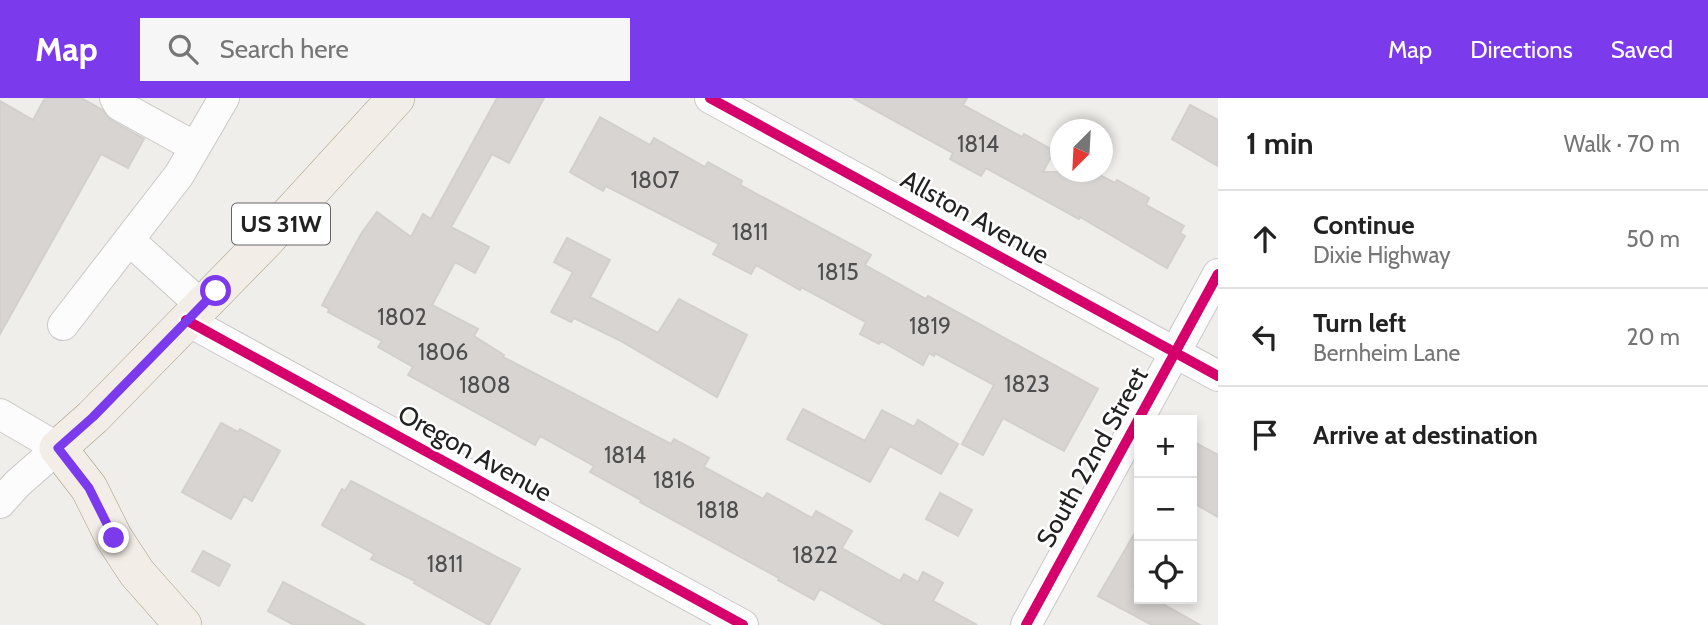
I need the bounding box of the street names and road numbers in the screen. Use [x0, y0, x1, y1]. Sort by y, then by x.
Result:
street label: Allston Avenue [895, 163, 1055, 271]
road number: US 31W [232, 204, 330, 244]
street label: South 22nd Street [1029, 361, 1155, 553]
street label: Oregon Avenue [392, 398, 558, 508]

